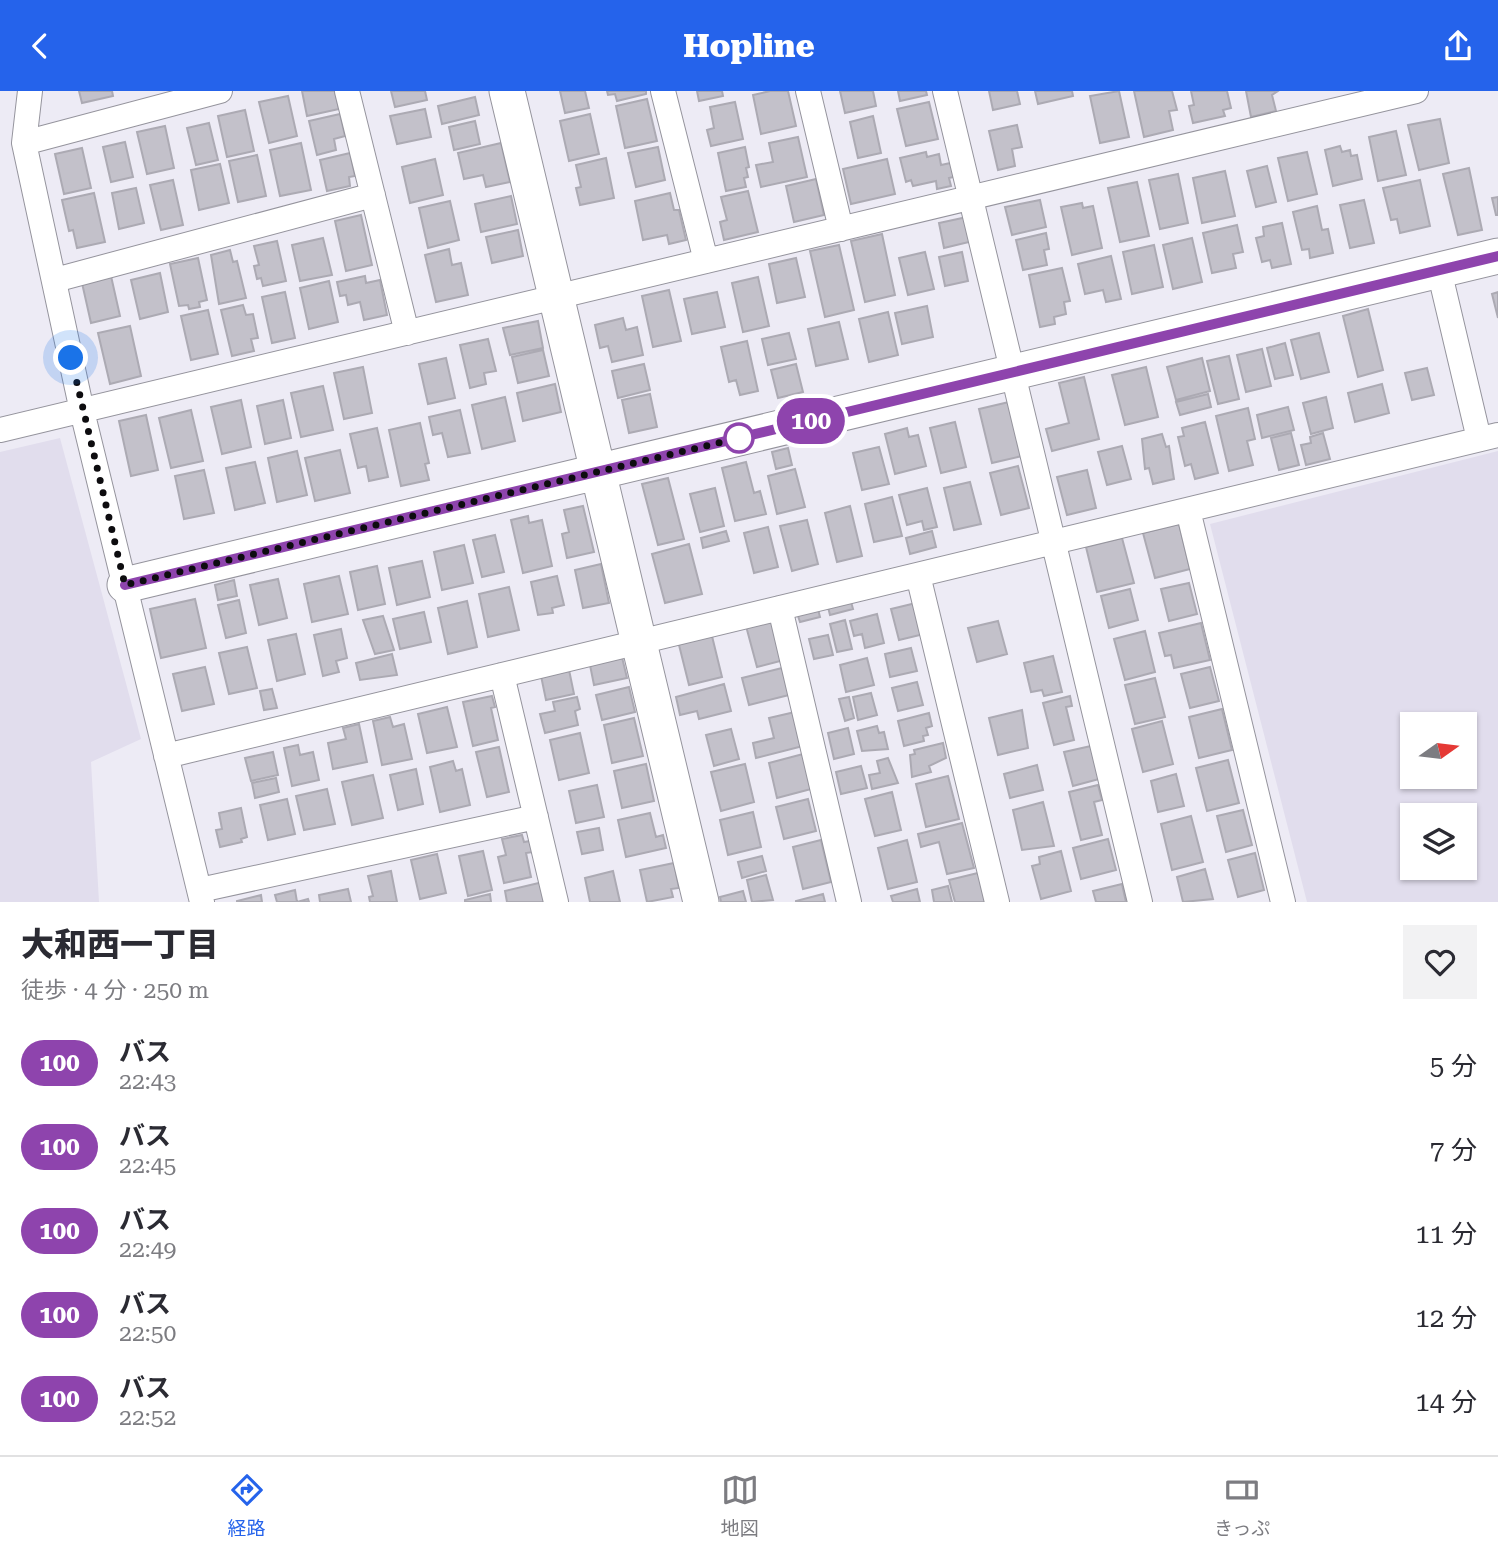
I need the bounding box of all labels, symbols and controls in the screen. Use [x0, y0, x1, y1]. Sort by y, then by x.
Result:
icon: back [21, 27, 59, 65]
text: Hopline [683, 27, 815, 65]
icon: share [1439, 27, 1477, 65]
your location [53, 340, 88, 375]
line badge: 100 [771, 398, 851, 444]
text: 100 [791, 407, 831, 435]
unlabelled marker [724, 423, 754, 453]
north arrow [1400, 712, 1477, 789]
map controls [1400, 712, 1477, 880]
button: layers [1400, 803, 1477, 880]
text: 大和西一丁目 [21, 925, 219, 964]
button: heart [1403, 925, 1477, 999]
text: 徒歩 · 4 分 · 250 m [21, 977, 209, 1004]
text: バス [119, 1037, 171, 1067]
text: 100 [39, 1049, 80, 1077]
text: 5 分 [1430, 1051, 1477, 1081]
text: 22:43 [119, 1068, 176, 1095]
text: バス [119, 1121, 171, 1151]
text: 100 [39, 1133, 80, 1161]
text: 7 分 [1430, 1135, 1477, 1165]
text: 22:45 [119, 1152, 176, 1179]
text: バス [119, 1205, 171, 1235]
text: 100 [39, 1217, 80, 1245]
text: 11 分 [1415, 1219, 1477, 1249]
text: 22:49 [119, 1236, 176, 1263]
text: バス [119, 1289, 171, 1319]
text: 100 [39, 1301, 80, 1329]
text: 12 分 [1415, 1303, 1477, 1333]
text: 22:50 [119, 1320, 176, 1347]
text: バス [119, 1373, 171, 1403]
text: 100 [39, 1385, 80, 1413]
text: 14 分 [1415, 1387, 1477, 1417]
text: 22:52 [119, 1404, 176, 1431]
tab: 経路 [228, 1471, 266, 1540]
tab: 地図 [721, 1471, 759, 1540]
tab: きっぷ [1214, 1471, 1270, 1540]

